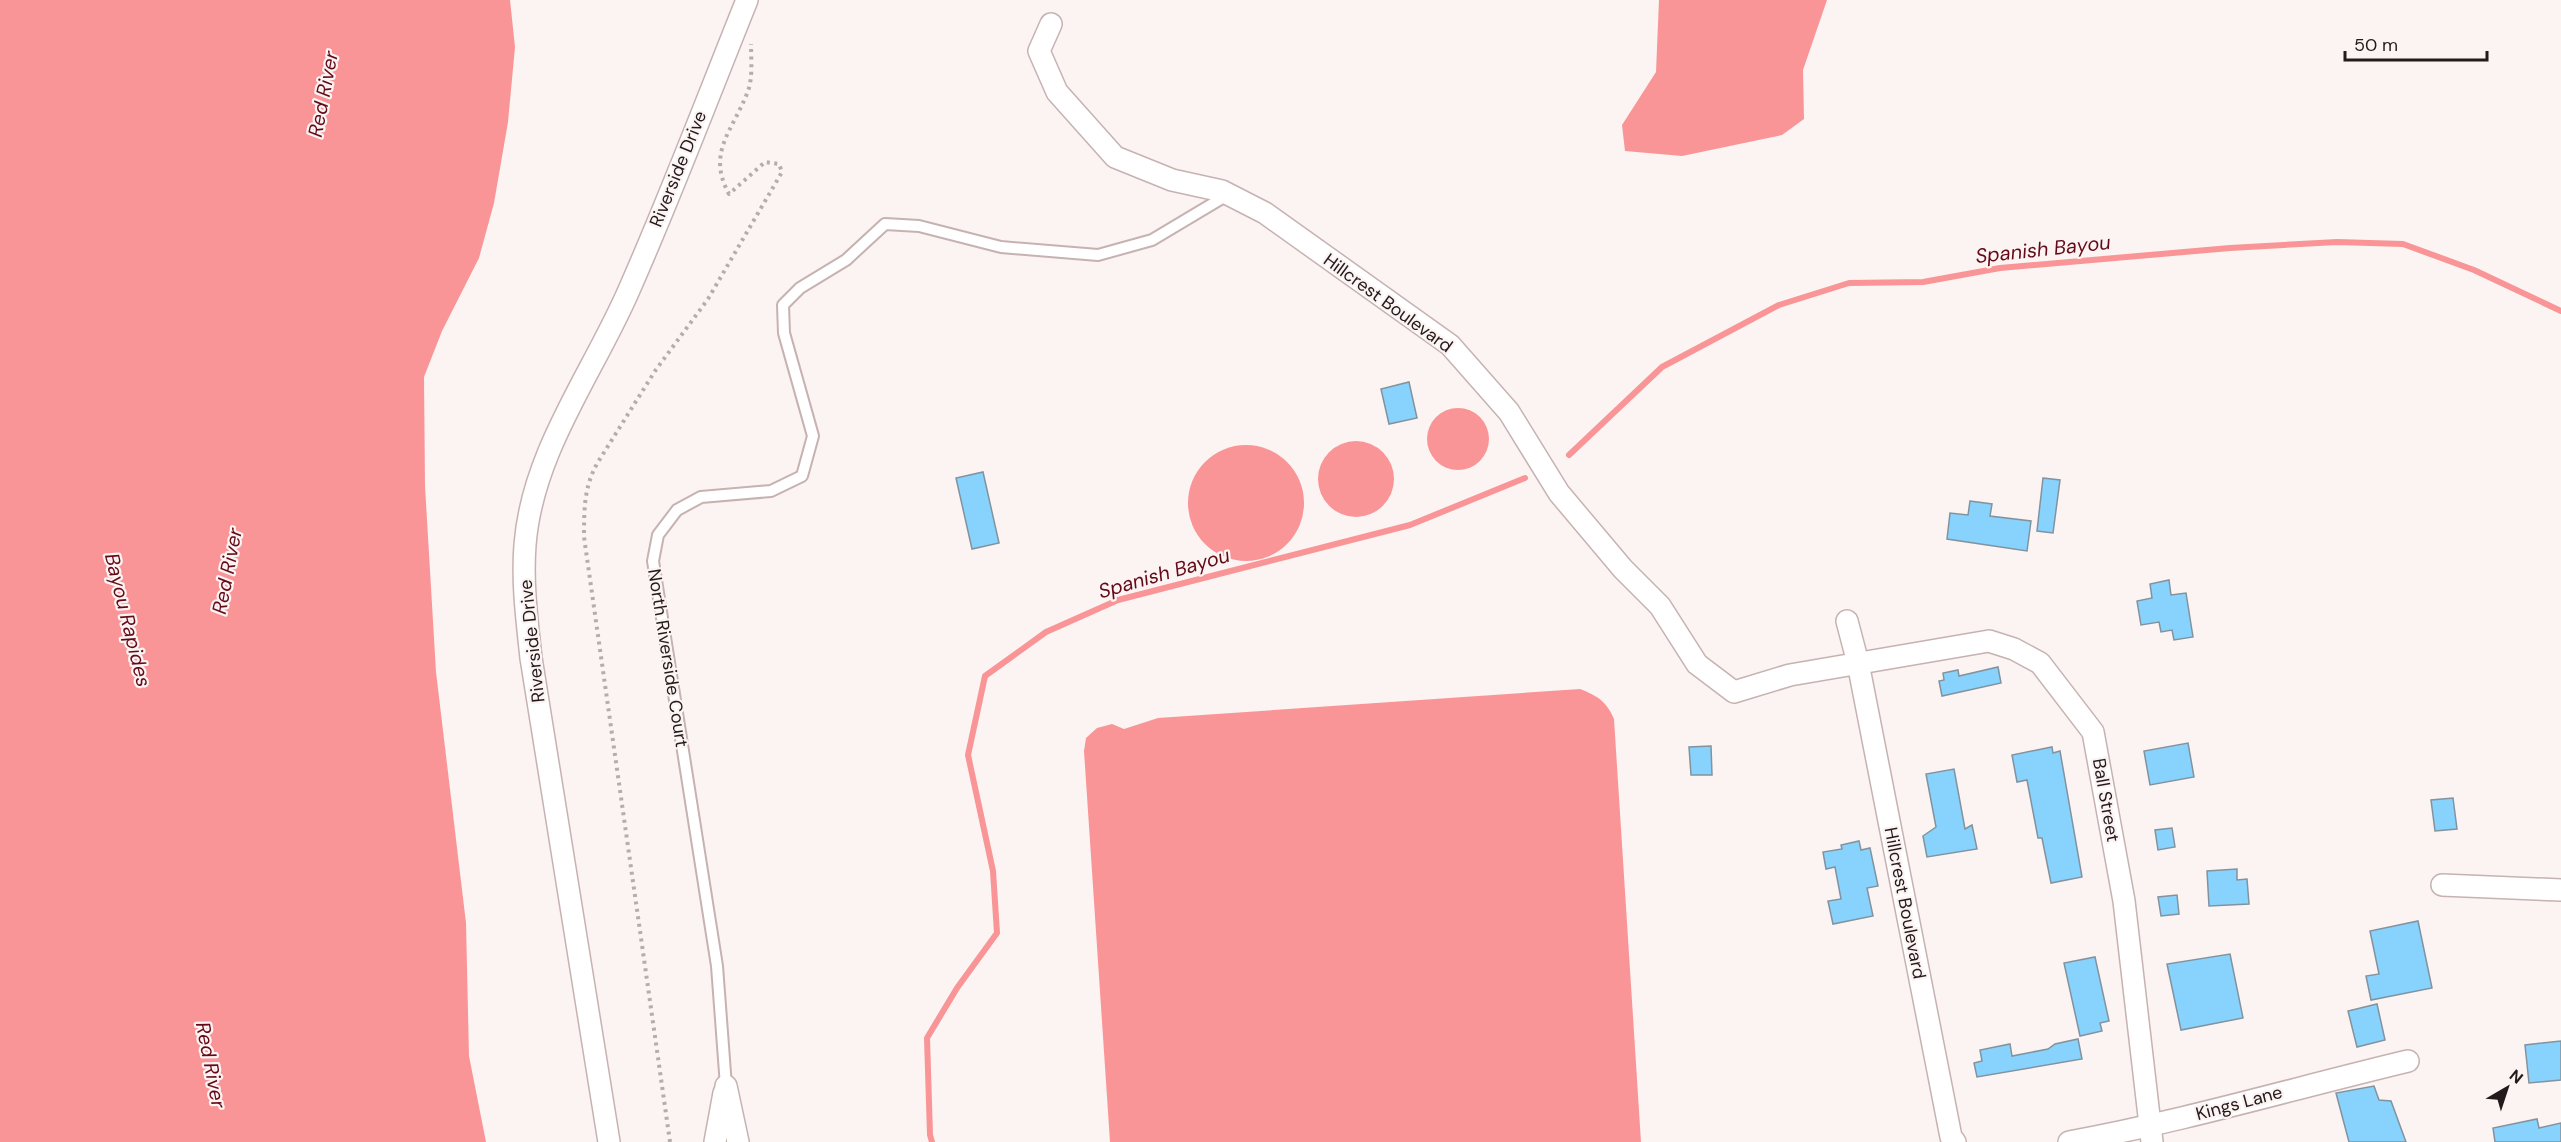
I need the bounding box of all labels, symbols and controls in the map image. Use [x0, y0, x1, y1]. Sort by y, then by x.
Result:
scale bar [2345, 24, 2488, 62]
text: 50 m [2354, 33, 2398, 57]
water label: Red River [302, 48, 344, 139]
street label: Riverside Drive [644, 107, 712, 231]
water label: Spanish Bayou [1974, 229, 2112, 269]
street label: Hillcrest Boulevard [1319, 248, 1457, 358]
water label: Red River [206, 525, 248, 616]
water label: Spanish Bayou [1095, 542, 1233, 604]
water label: Bayou Rapides [99, 551, 157, 689]
street label: North Riverside Court [642, 567, 694, 749]
street label: Riverside Drive [514, 578, 550, 704]
street label: Ball Street [2087, 756, 2125, 844]
street label: Hillcrest Boulevard [1879, 825, 1931, 981]
water label: Red River [190, 1020, 232, 1111]
north arrow [2477, 1058, 2537, 1118]
text: N [2505, 1065, 2527, 1089]
street label: Kings Lane [2193, 1080, 2285, 1126]

